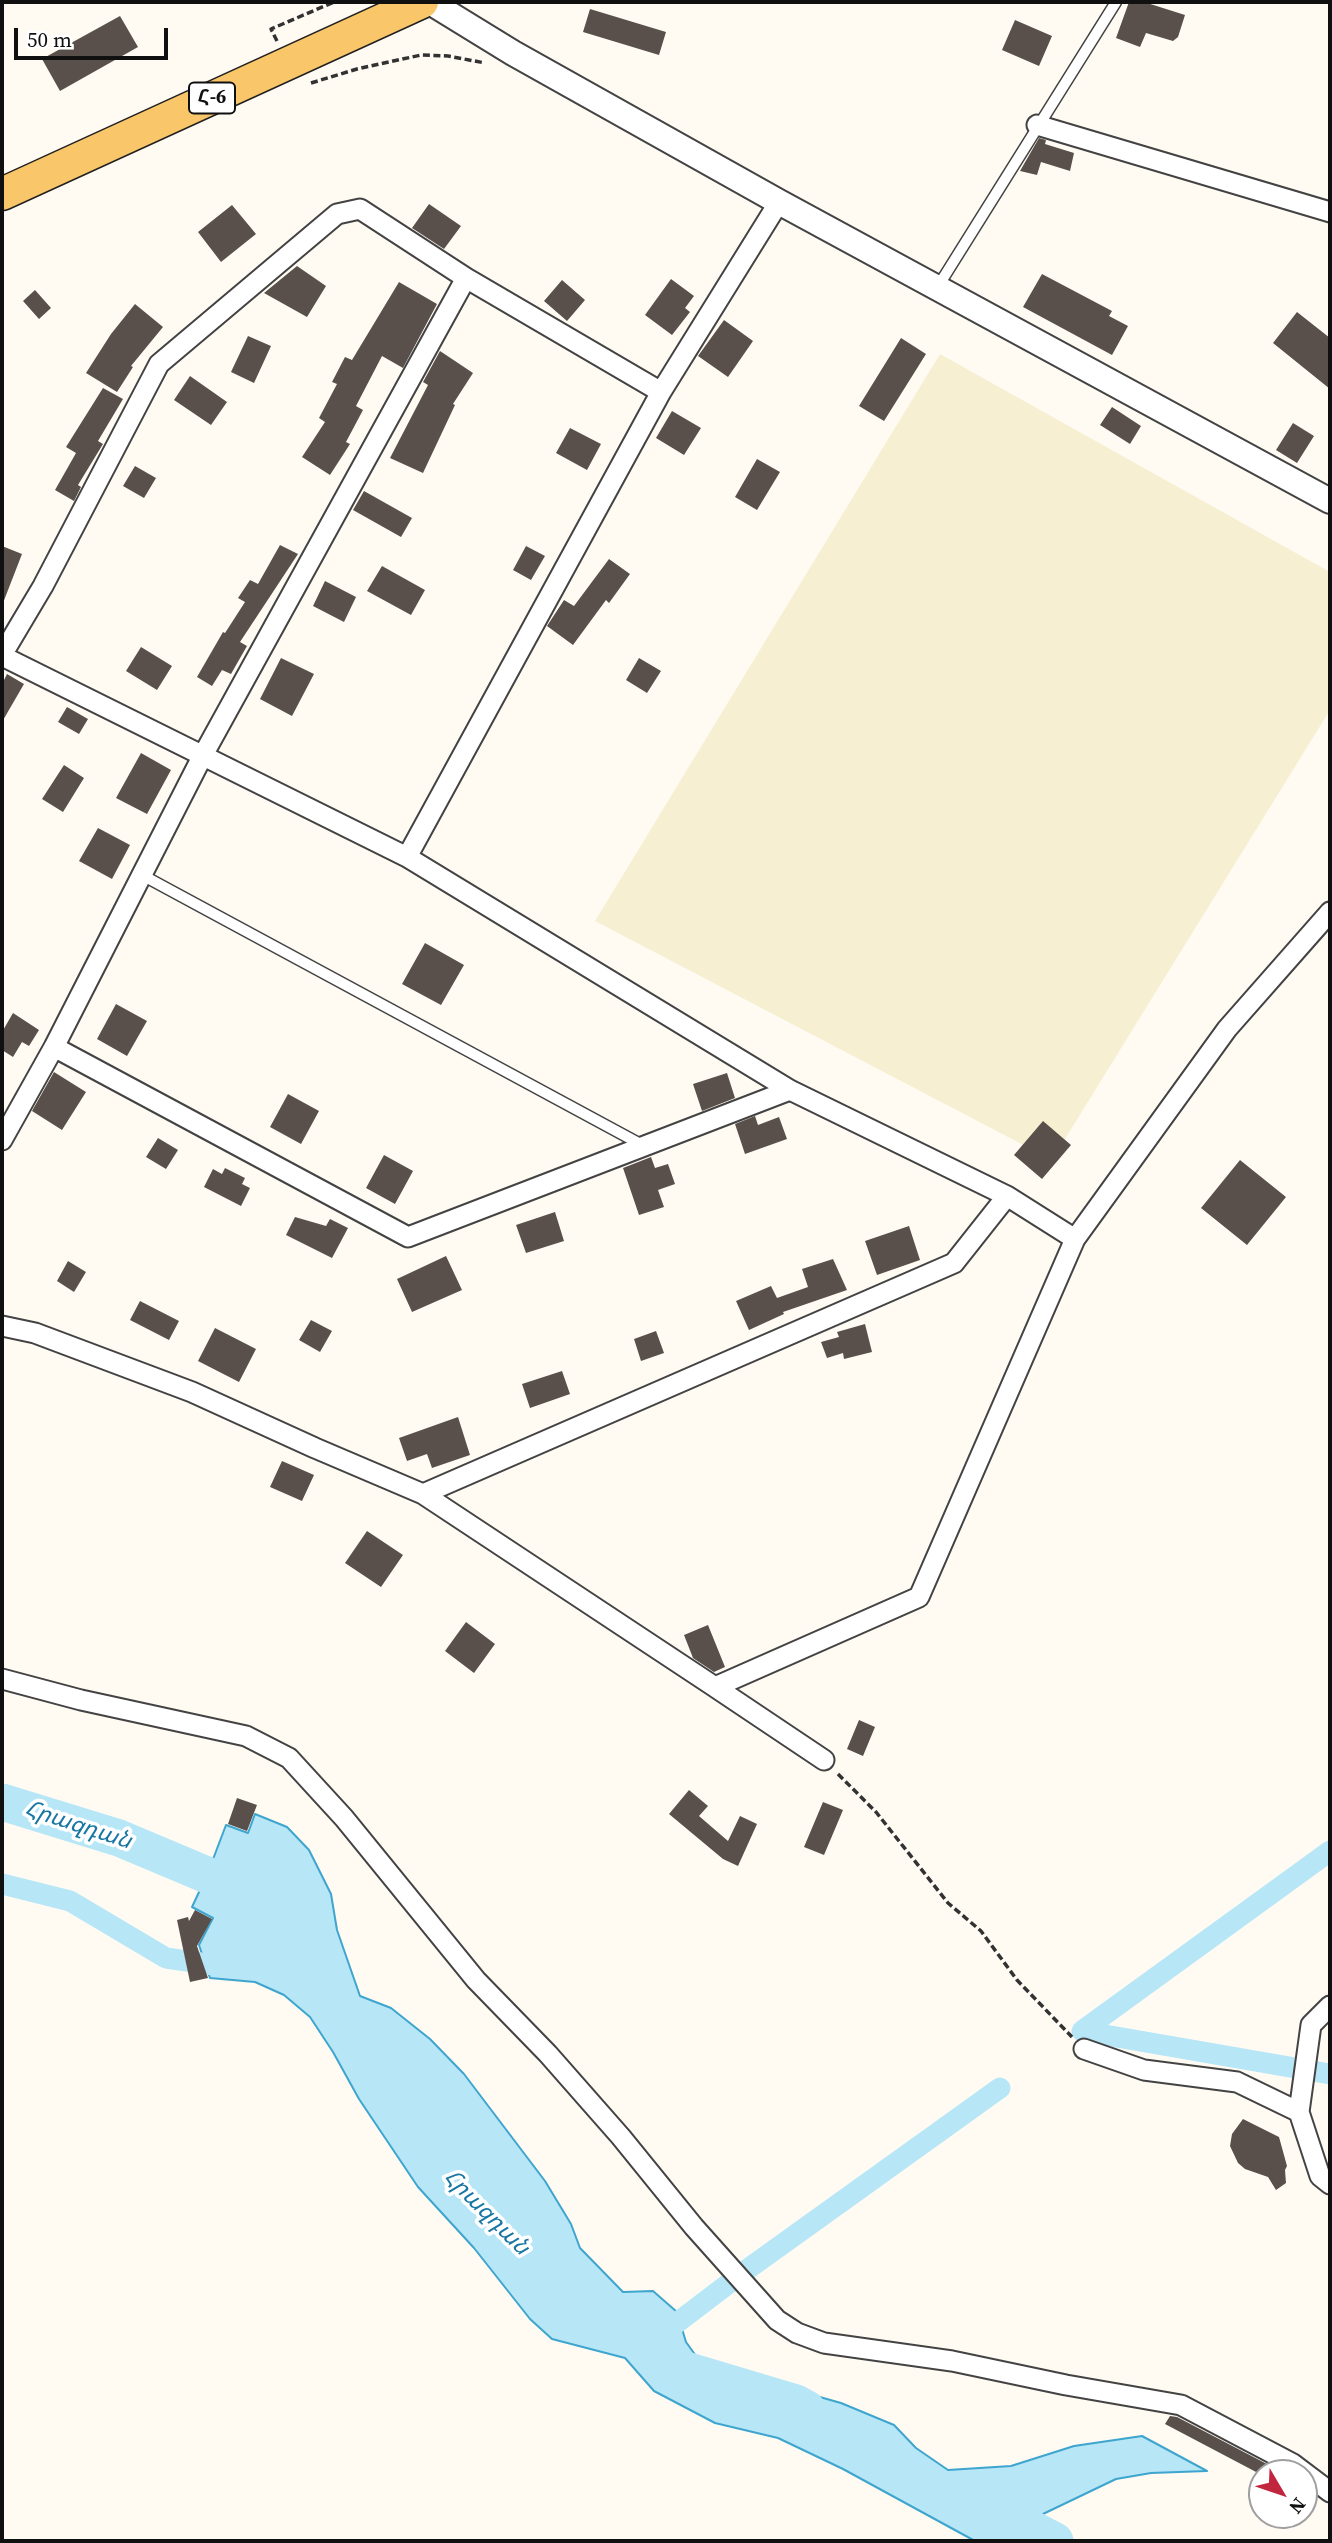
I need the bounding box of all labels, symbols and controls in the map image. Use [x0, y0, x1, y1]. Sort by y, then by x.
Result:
scale bar [18, 14, 172, 58]
text: 50 m [27, 25, 72, 54]
road number: Հ-6 [189, 82, 235, 114]
water label: Հրազդան [21, 1796, 135, 1856]
water label: Հրազդան [437, 2164, 535, 2262]
north arrow [1248, 2459, 1318, 2529]
text: N [1283, 2492, 1312, 2520]

